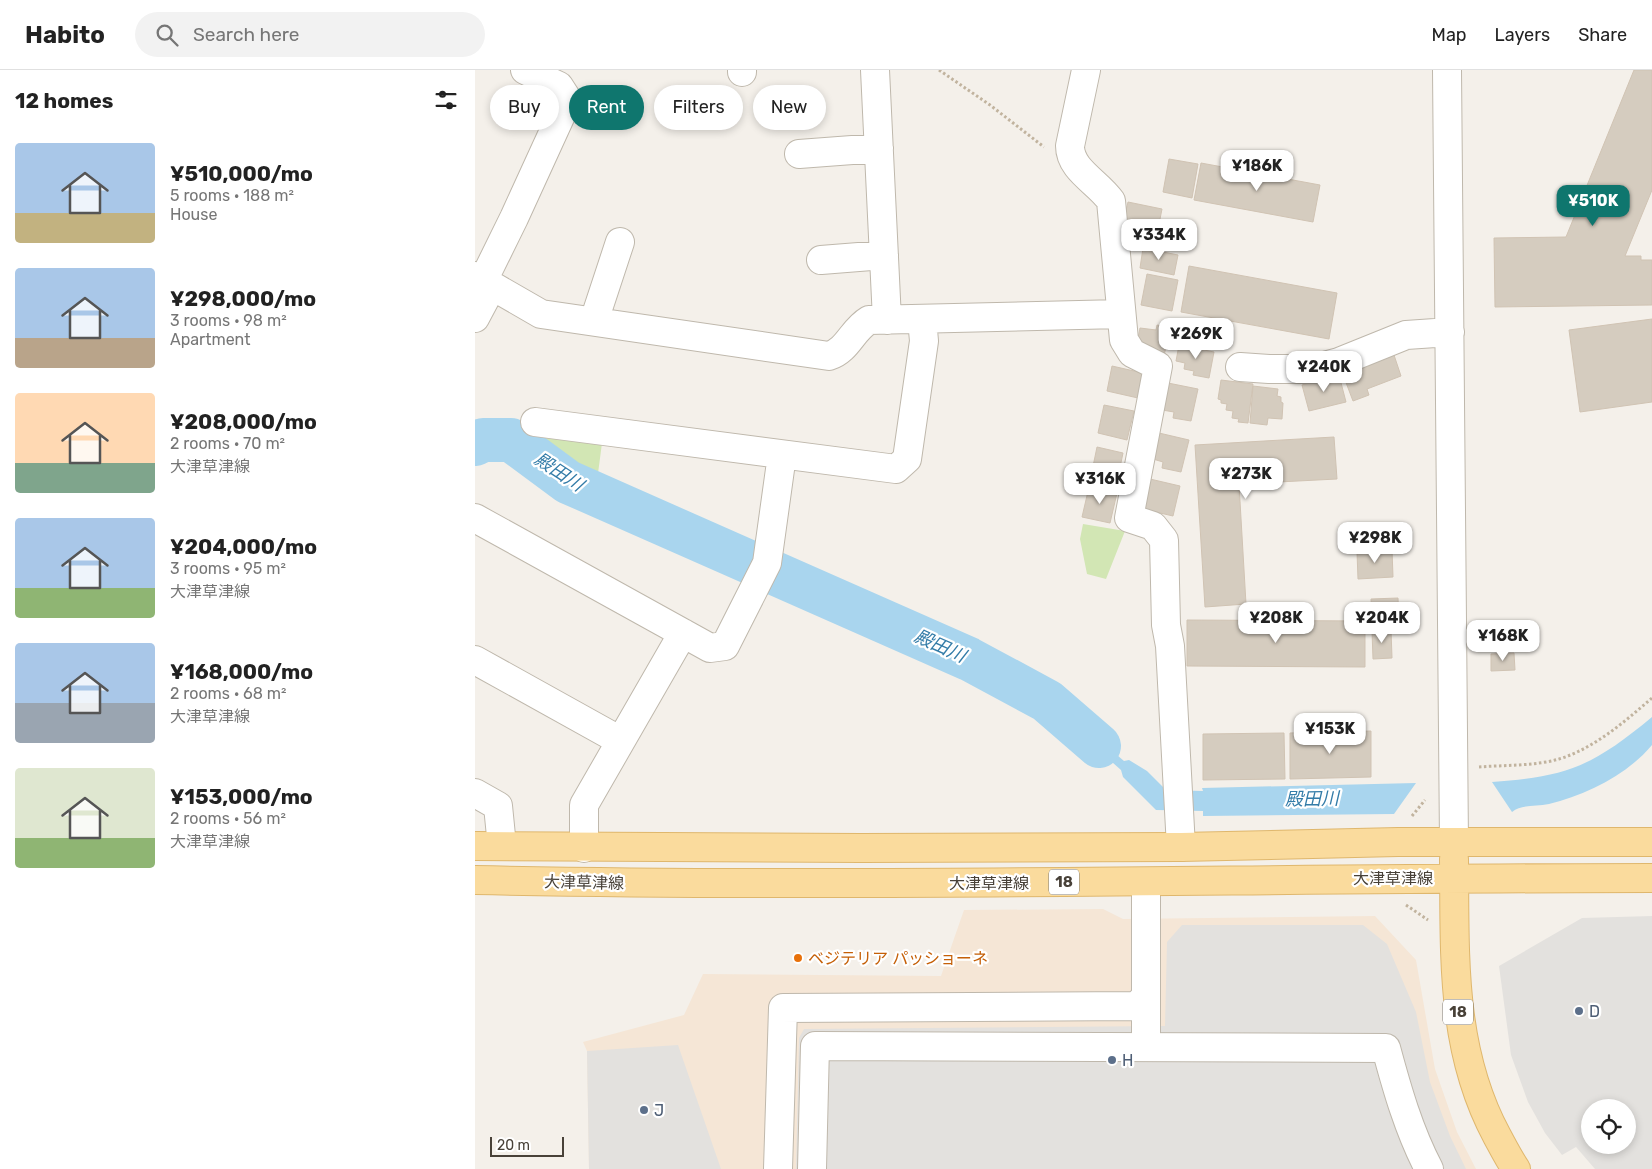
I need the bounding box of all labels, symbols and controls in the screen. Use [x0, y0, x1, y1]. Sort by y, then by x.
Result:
search box [135, 12, 485, 57]
text: Habito [25, 21, 105, 49]
icon: search [153, 21, 181, 49]
text: Search here [193, 23, 300, 46]
text: Map [1432, 24, 1467, 46]
text: Layers [1495, 24, 1550, 46]
text: Share [1578, 24, 1627, 46]
chip: Buy [490, 85, 559, 130]
chip: Rent [569, 85, 644, 130]
chip: Filters [654, 85, 743, 130]
chip: New [753, 85, 826, 130]
icon: filters [432, 86, 460, 114]
text: 12 homes [15, 88, 113, 113]
pin: ¥186K [1222, 150, 1292, 192]
text: ¥186K [1232, 156, 1282, 175]
text: ¥510,000/mo [170, 161, 313, 186]
icon: home [55, 163, 115, 223]
pin: ¥510K [1558, 184, 1628, 227]
text: 5 rooms · 188 m² [170, 186, 294, 205]
text: ¥510K [1568, 191, 1618, 210]
text: House [170, 205, 217, 224]
pin: ¥334K [1124, 218, 1194, 261]
text: ¥334K [1132, 225, 1186, 244]
text: ¥298,000/mo [170, 286, 316, 311]
icon: home [55, 288, 115, 348]
text: 3 rooms · 98 m² [170, 311, 287, 330]
pin: ¥269K [1161, 318, 1231, 360]
text: ¥269K [1170, 324, 1222, 343]
text: Apartment [170, 330, 250, 349]
pin: ¥240K [1289, 350, 1359, 393]
text: ¥240K [1297, 357, 1351, 376]
text: ¥208,000/mo [170, 409, 317, 434]
icon: home [55, 413, 115, 473]
text: 2 rooms · 70 m² [170, 434, 285, 453]
water label: 殿田川 [530, 448, 589, 497]
text: 大津草津線 [170, 457, 250, 476]
pin: ¥273K [1211, 458, 1281, 500]
pin: ¥316K [1065, 462, 1135, 505]
text: ¥273K [1220, 464, 1272, 483]
text: ¥316K [1075, 469, 1125, 488]
pin: ¥298K [1340, 522, 1410, 564]
text: ¥298K [1348, 528, 1402, 547]
text: ¥204,000/mo [170, 534, 317, 559]
icon: home [55, 538, 115, 598]
text: 3 rooms · 95 m² [170, 559, 286, 578]
text: 大津草津線 [170, 582, 250, 601]
pin: ¥208K [1241, 602, 1311, 644]
pin: ¥204K [1347, 602, 1417, 644]
text: ¥208K [1249, 608, 1303, 627]
text: ¥204K [1355, 608, 1409, 627]
pin: ¥168K [1468, 620, 1538, 662]
water label: 殿田川 [911, 625, 971, 668]
text: ¥168K [1478, 626, 1528, 645]
text: ¥168,000/mo [170, 659, 313, 684]
icon: home [55, 663, 115, 723]
text: 2 rooms · 68 m² [170, 684, 287, 703]
text: 大津草津線 [170, 707, 250, 726]
pin: ¥153K [1295, 712, 1365, 755]
text: ¥153K [1305, 719, 1355, 738]
text: ¥153,000/mo [170, 784, 313, 809]
water label: 殿田川 [1285, 787, 1341, 810]
icon: home [55, 788, 115, 848]
text: 2 rooms · 56 m² [170, 809, 286, 828]
text: 大津草津線 [170, 832, 250, 851]
street label: 大津草津線 [1353, 869, 1433, 888]
road number: 18 [1049, 870, 1079, 894]
street label: 大津草津線 [544, 872, 624, 893]
street label: 大津草津線 [949, 874, 1029, 893]
place label: ベジテリア パッショーネ [808, 949, 988, 968]
marker: ベジテリア パッショーネ [792, 952, 804, 964]
road number: 18 [1443, 1000, 1473, 1024]
place label: D [1589, 1002, 1600, 1021]
marker: D [1573, 1005, 1585, 1017]
place label: H [1122, 1051, 1133, 1070]
marker: H [1106, 1054, 1118, 1066]
map controls [1581, 1099, 1636, 1154]
button: locate [1581, 1099, 1636, 1154]
place label: J [654, 1101, 664, 1120]
marker: J [638, 1104, 650, 1116]
scale bar [490, 1134, 564, 1157]
text: 20 m [497, 1137, 530, 1154]

